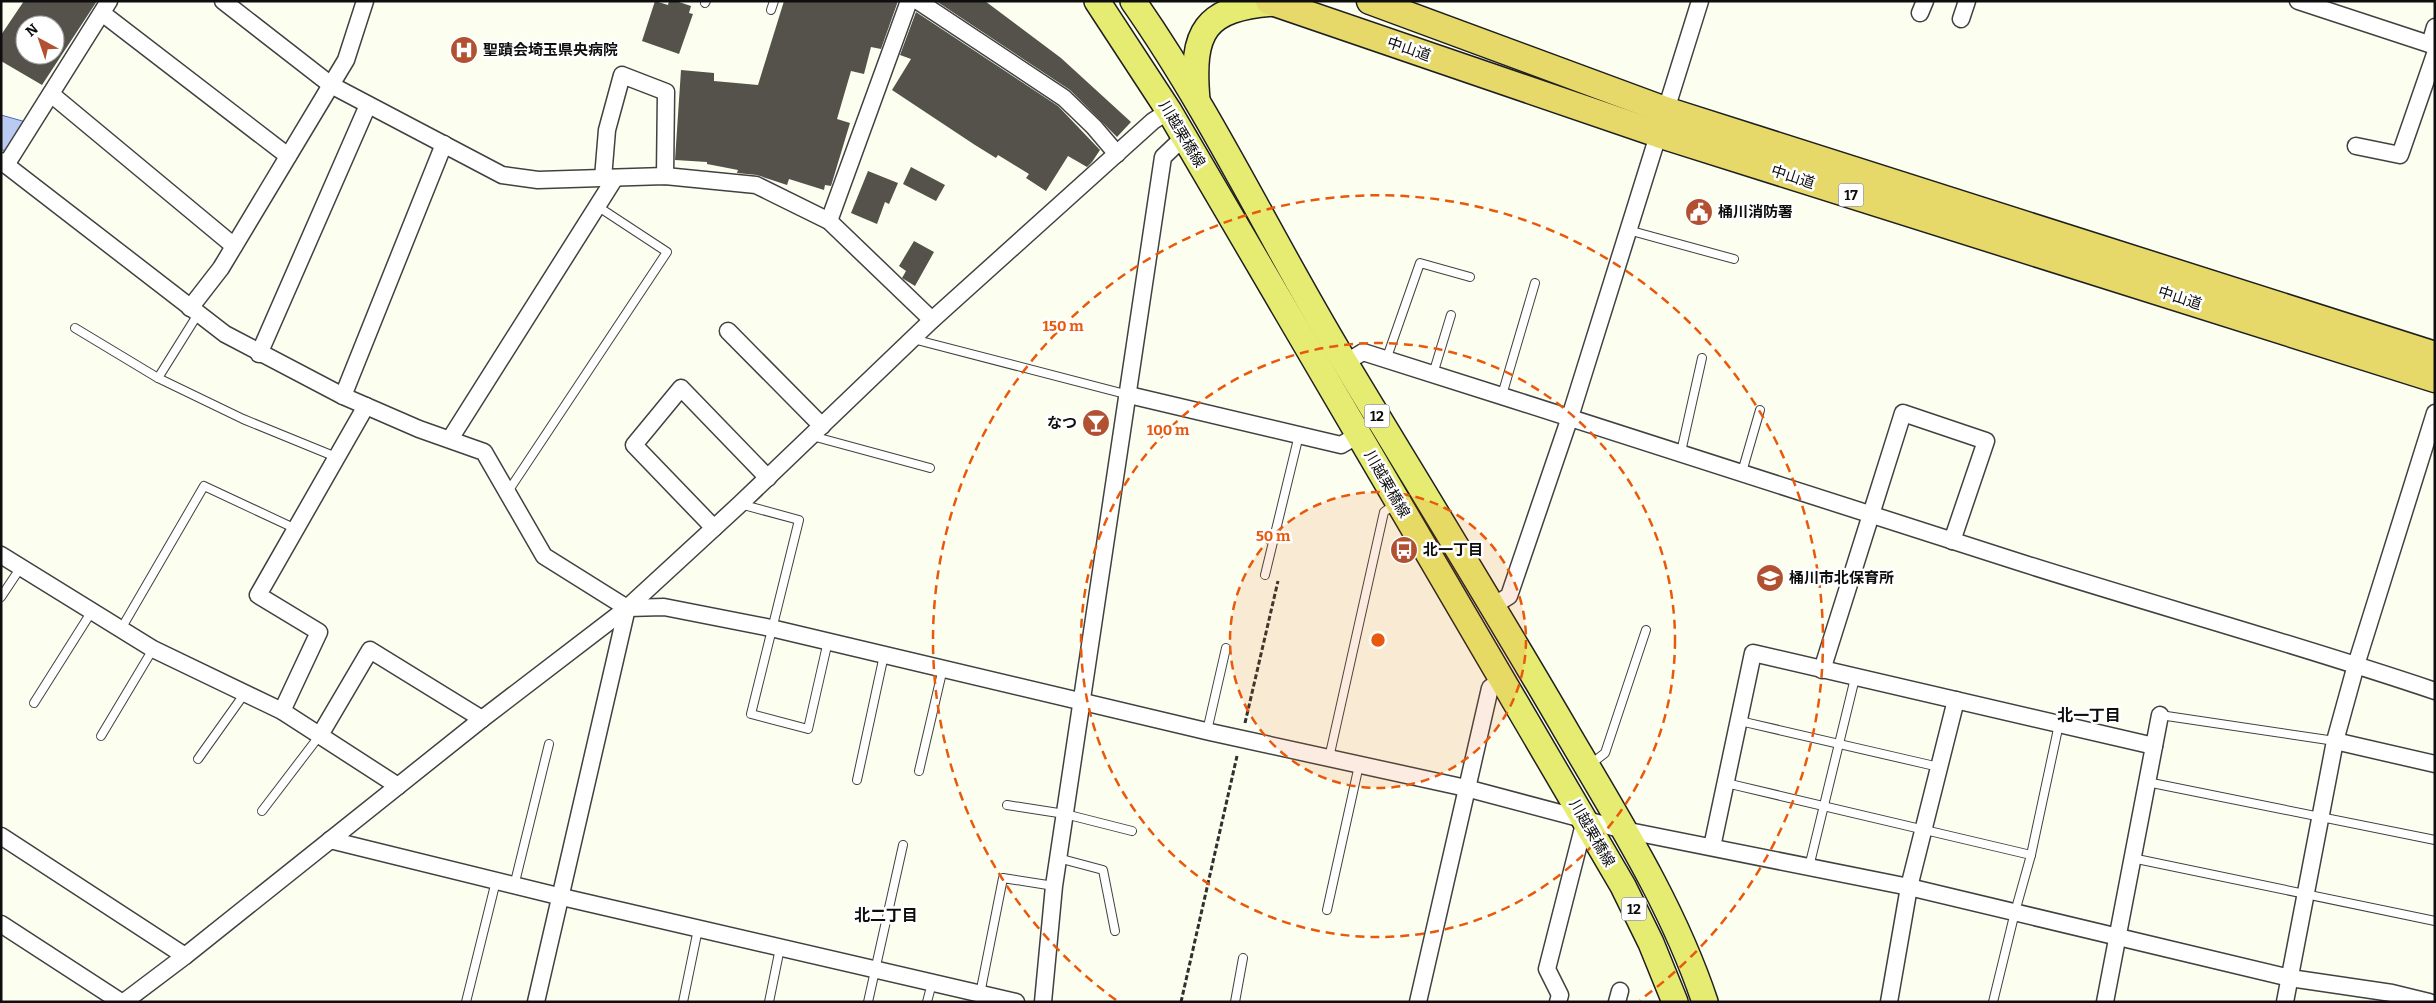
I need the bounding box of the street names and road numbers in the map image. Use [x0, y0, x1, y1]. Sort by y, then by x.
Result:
street label: 中山道 [1385, 33, 1433, 65]
street label: 川越栗橋線 [1155, 97, 1209, 171]
street label: 中山道 [1769, 161, 1817, 193]
road number: 17 [1838, 184, 1864, 206]
street label: 中山道 [2156, 282, 2204, 314]
road number: 12 [1364, 404, 1390, 428]
street label: 川越栗橋線 [1360, 447, 1414, 521]
street label: 川越栗橋線 [1565, 796, 1619, 870]
road number: 12 [1622, 898, 1646, 921]

